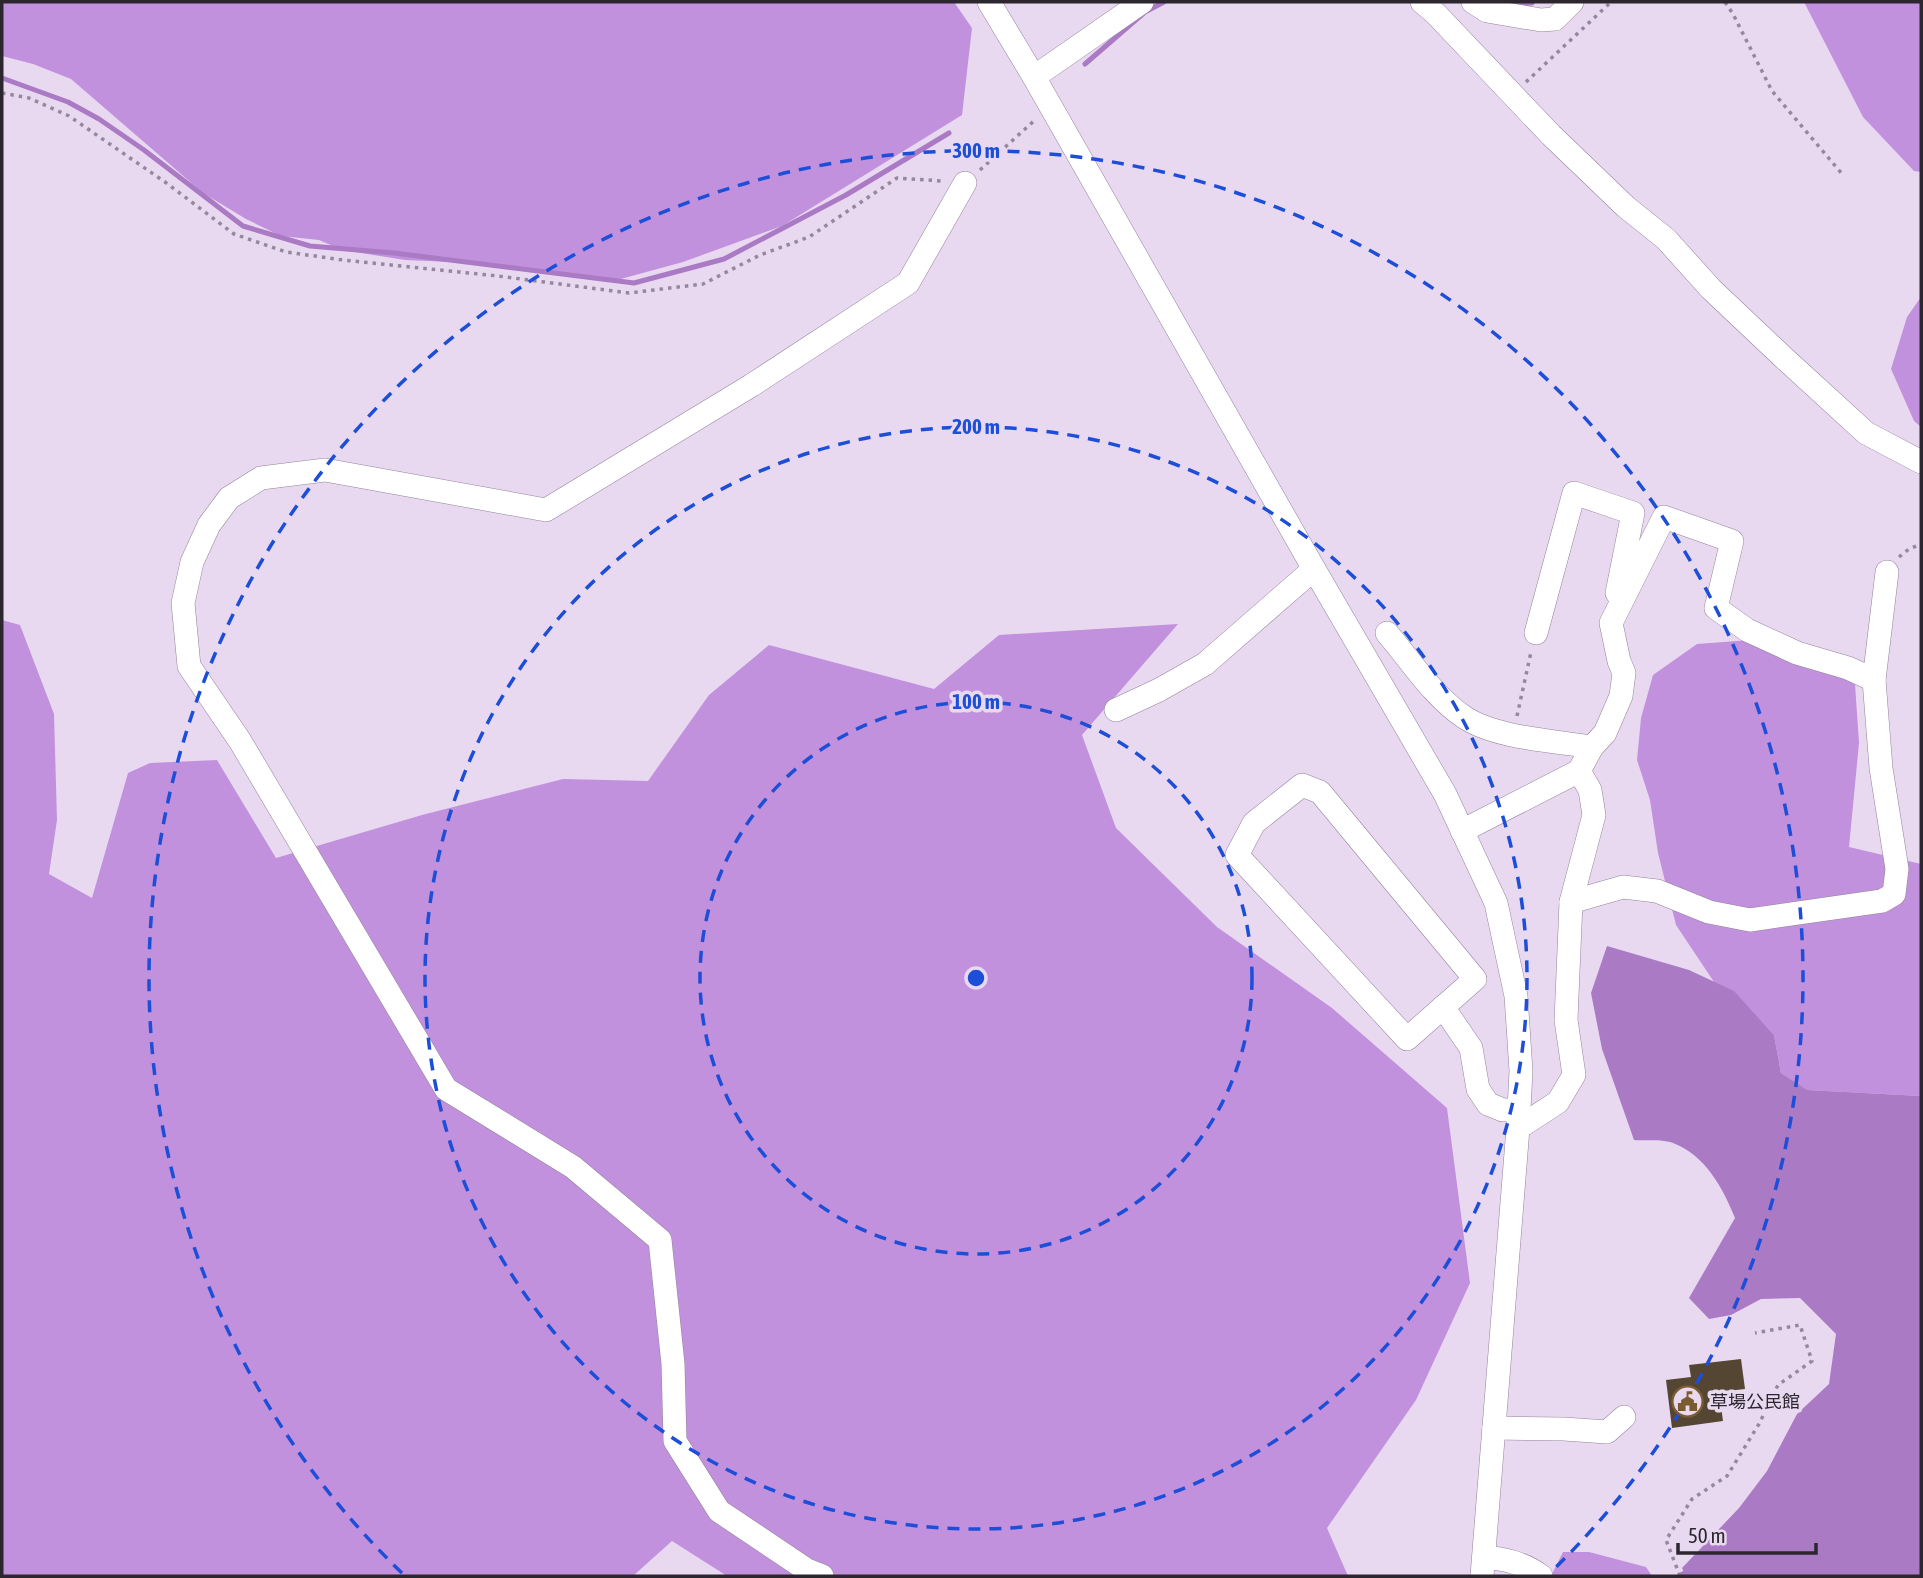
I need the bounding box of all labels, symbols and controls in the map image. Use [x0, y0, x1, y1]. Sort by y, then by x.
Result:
text: 300 m [952, 138, 1000, 162]
text: 200 m [952, 414, 1000, 438]
text: 100 m [952, 689, 1000, 713]
centre of rings [964, 966, 988, 990]
public building icon: 草場公民館 [1670, 1384, 1704, 1418]
place label: 草場公民館 [1710, 1391, 1800, 1412]
scale bar [1678, 1512, 1816, 1556]
text: 50 m [1688, 1523, 1726, 1547]

